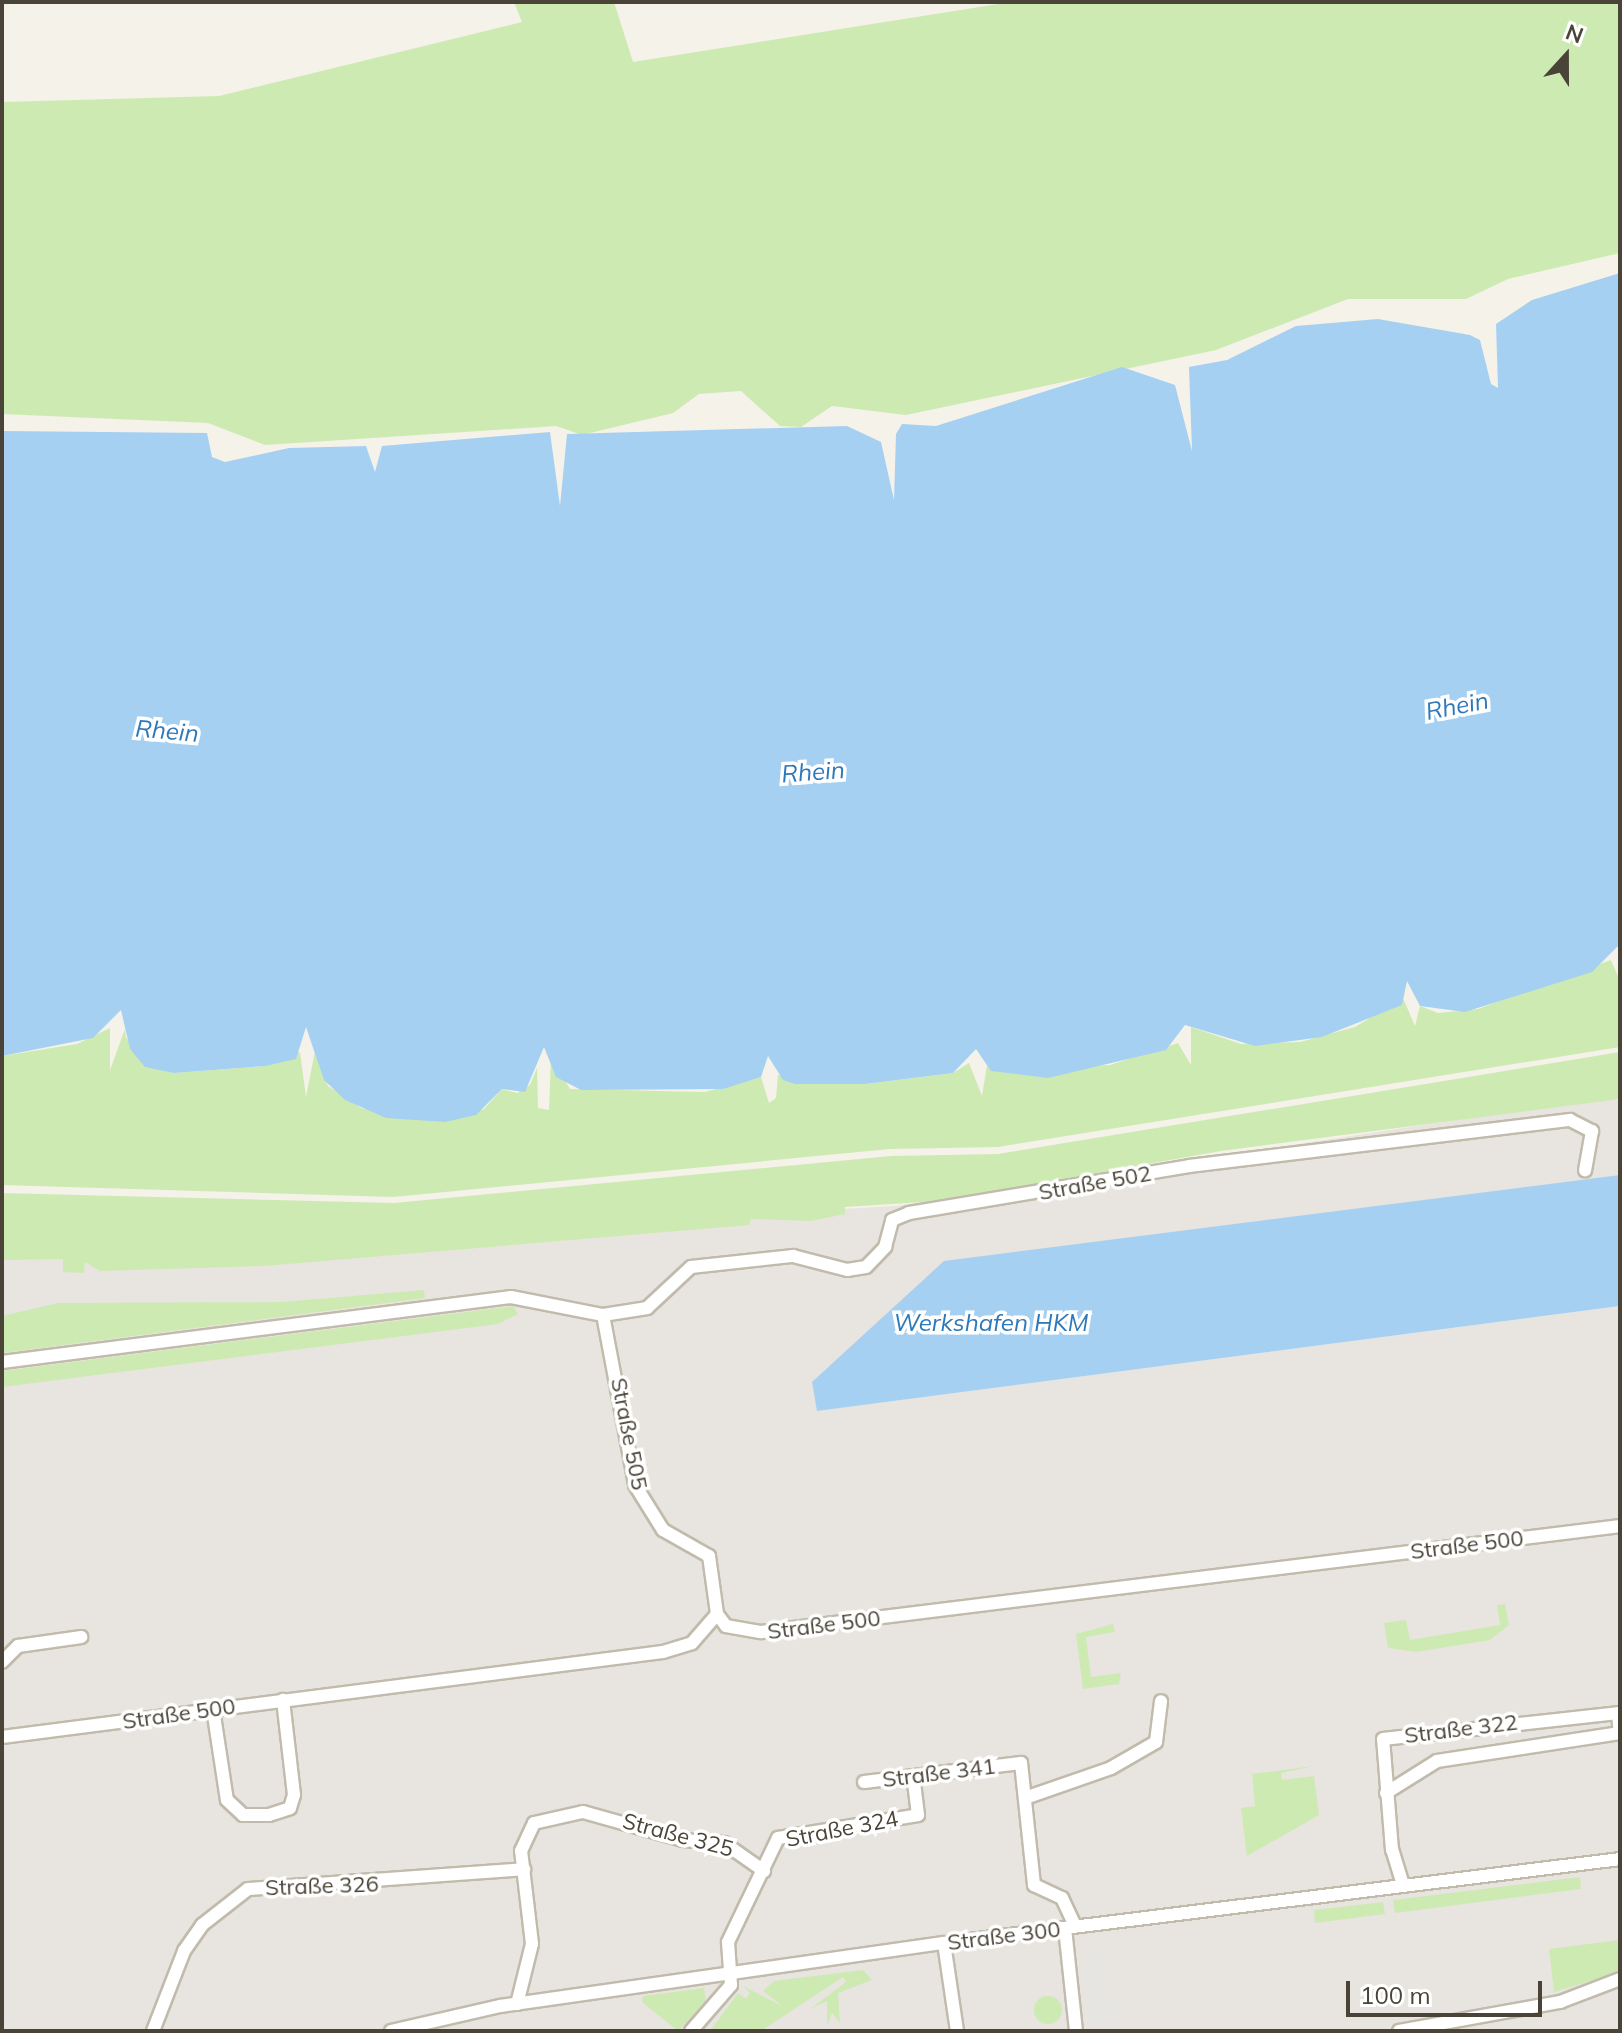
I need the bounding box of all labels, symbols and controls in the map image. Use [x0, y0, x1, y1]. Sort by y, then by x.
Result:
north arrow [1526, 16, 1606, 96]
text: N [1562, 18, 1587, 50]
water label: Rhein [1423, 686, 1491, 726]
water label: Rhein [134, 714, 200, 748]
water label: Rhein [780, 755, 846, 789]
street label: Straße 502 [1037, 1160, 1153, 1206]
water label: Werkshafen HKM [894, 1309, 1088, 1337]
street label: Straße 505 [605, 1376, 653, 1492]
street label: Straße 500 [1409, 1525, 1525, 1565]
street label: Straße 500 [766, 1605, 882, 1645]
street label: Straße 500 [121, 1693, 237, 1735]
street label: Straße 322 [1403, 1709, 1519, 1749]
street label: Straße 341 [881, 1753, 997, 1793]
street label: Straße 324 [784, 1805, 900, 1853]
street label: Straße 325 [620, 1808, 736, 1862]
street label: Straße 326 [265, 1871, 379, 1901]
street label: Straße 300 [946, 1916, 1062, 1956]
scale bar [1350, 1965, 1546, 2015]
text: 100 m [1360, 1980, 1431, 2010]

